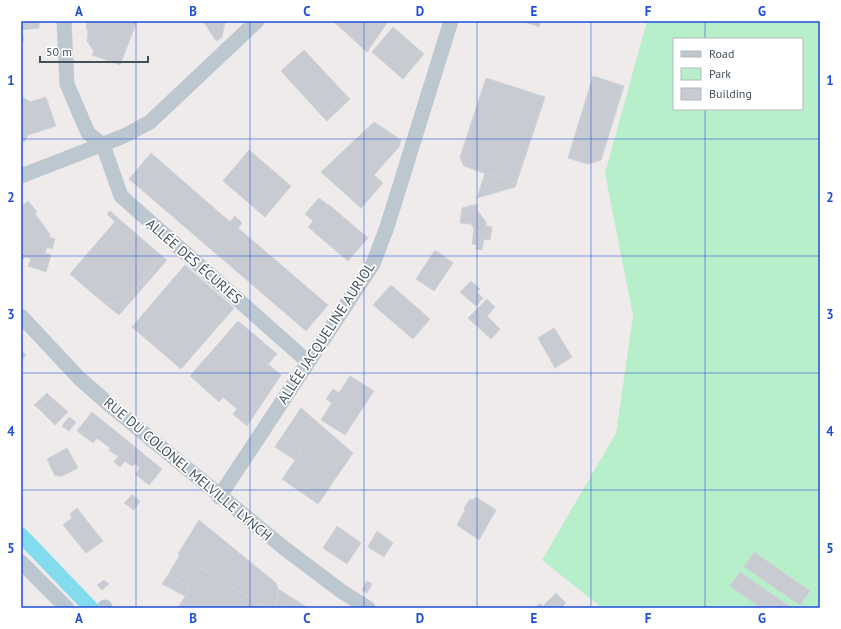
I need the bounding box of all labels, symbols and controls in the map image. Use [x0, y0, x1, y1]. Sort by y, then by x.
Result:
text: A [75, 3, 83, 20]
text: B [189, 3, 197, 20]
text: C [303, 3, 311, 20]
text: D [416, 3, 424, 20]
text: E [531, 3, 538, 20]
text: F [645, 3, 652, 20]
text: G [758, 3, 766, 20]
scale bar [40, 38, 148, 64]
legend [673, 38, 803, 110]
text: 50 m [46, 44, 72, 59]
text: Road [709, 46, 734, 61]
text: Park [709, 66, 731, 81]
text: 1 [7, 72, 15, 89]
text: 1 [826, 72, 834, 89]
text: Building [709, 86, 752, 101]
text: 2 [7, 189, 15, 206]
text: 2 [826, 189, 834, 206]
street label: ALLÉE DES ÉCURIES [142, 214, 246, 308]
street label: ALLÉE JACQUELINE AURIOL [273, 259, 379, 407]
text: 3 [7, 306, 15, 323]
text: 3 [826, 306, 834, 323]
street label: RUE DU COLONEL MELVILLE LYNCH [100, 393, 276, 545]
text: 4 [7, 423, 15, 440]
text: 4 [826, 423, 834, 440]
text: 5 [7, 540, 15, 557]
text: 5 [826, 540, 834, 557]
text: A [75, 610, 83, 627]
text: B [189, 610, 197, 627]
text: C [303, 610, 311, 627]
text: D [416, 610, 424, 627]
text: E [531, 610, 538, 627]
text: F [645, 610, 652, 627]
text: G [758, 610, 766, 627]

